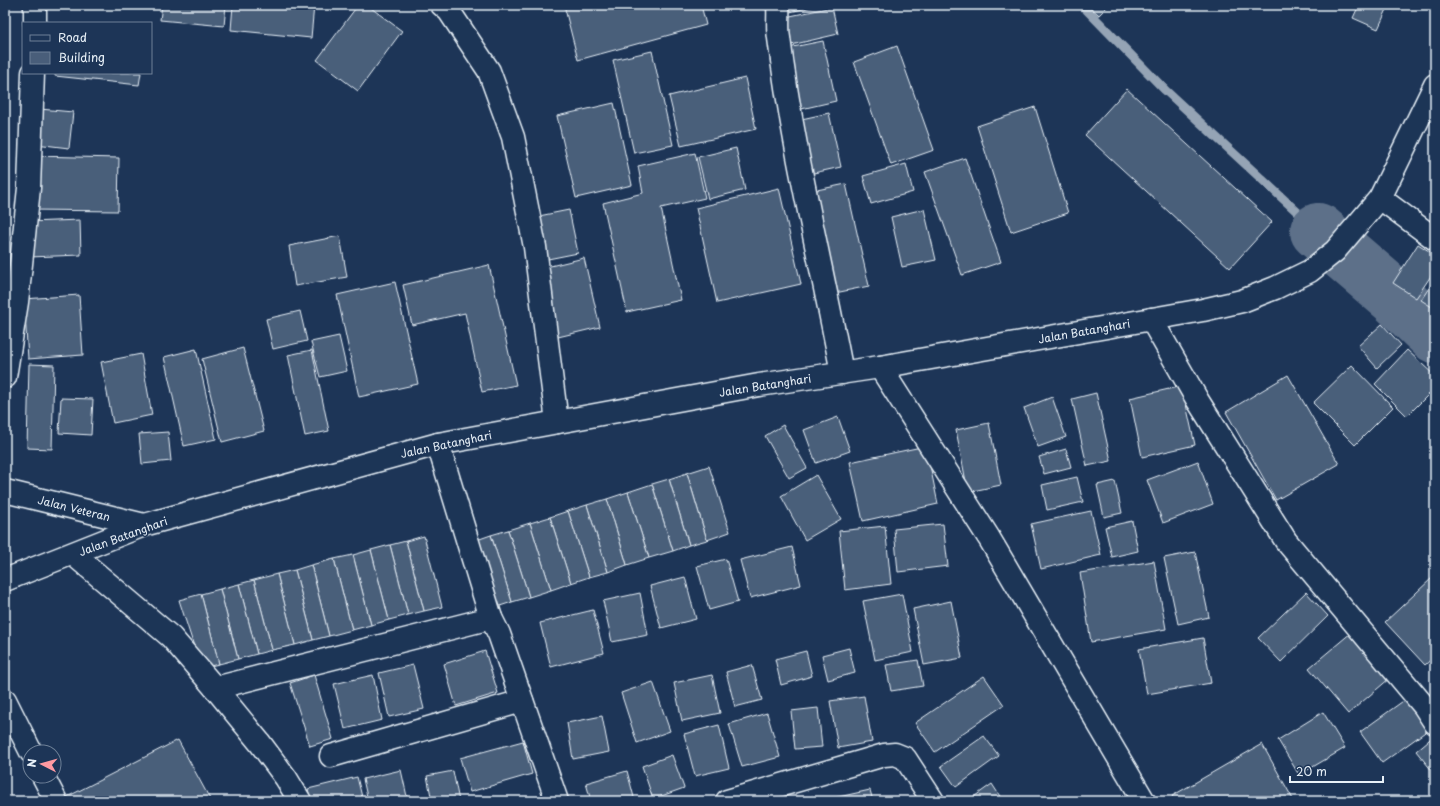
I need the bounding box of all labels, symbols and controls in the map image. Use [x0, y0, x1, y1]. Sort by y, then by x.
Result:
legend [22, 22, 152, 74]
text: Road [58, 28, 87, 46]
text: Building [58, 48, 105, 66]
street label: Jalan Batanghari [1037, 315, 1131, 347]
street label: Jalan Batanghari [718, 369, 812, 401]
street label: Jalan Batanghari [399, 426, 493, 462]
street label: Jalan Veteran [36, 491, 112, 525]
street label: Jalan Batanghari [76, 512, 170, 560]
north arrow [22, 744, 62, 784]
text: N [23, 757, 40, 768]
scale bar [1290, 758, 1383, 784]
text: 20 m [1296, 762, 1327, 780]

